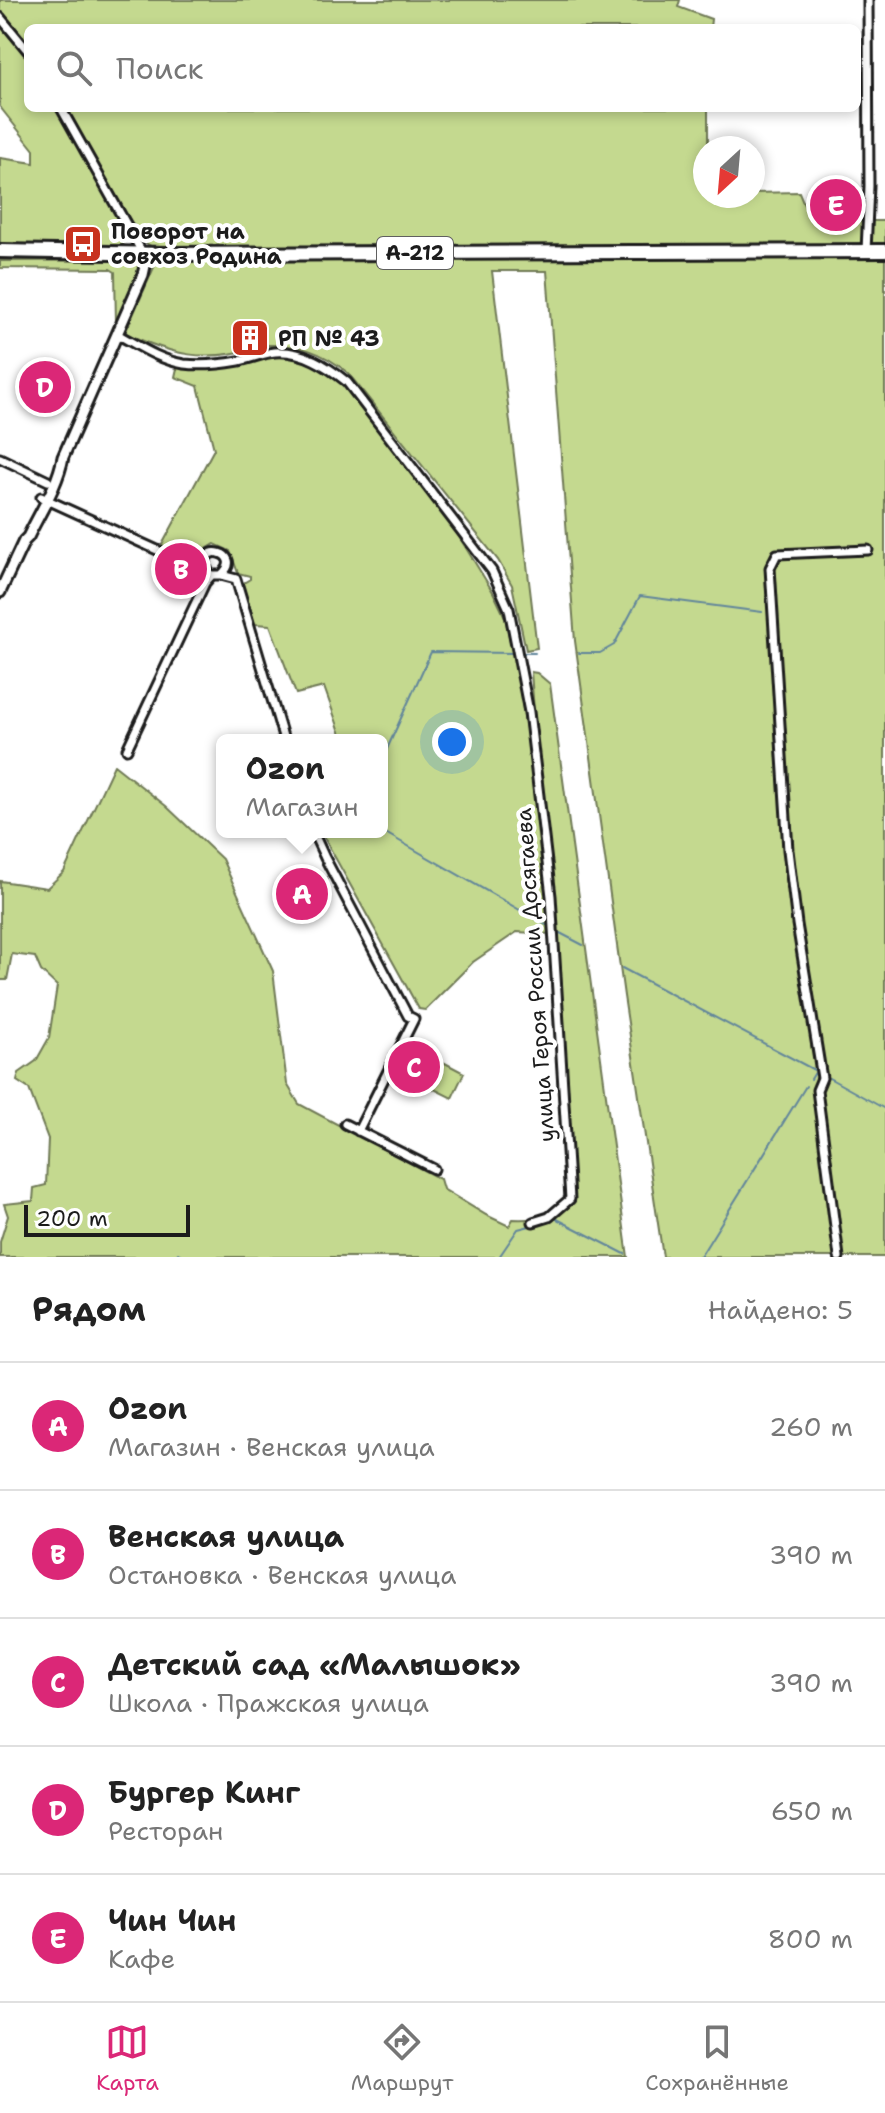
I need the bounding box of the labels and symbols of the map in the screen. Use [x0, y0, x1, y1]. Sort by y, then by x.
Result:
north arrow [693, 136, 765, 208]
pin: E [810, 175, 862, 235]
place label: Поворот на совхоз Родина [111, 217, 282, 271]
bus stop icon: Поворот на совхоз Родина [62, 223, 104, 265]
road number: А-212 [377, 237, 453, 269]
building icon: РП № 43 [229, 317, 271, 359]
place label: РП № 43 [278, 324, 380, 353]
pin: D [19, 357, 71, 417]
pin: B [155, 539, 207, 599]
your location [432, 722, 472, 762]
street label: улица Героя России Досягаева [509, 807, 561, 1143]
pin: A [276, 864, 328, 924]
pin: C [388, 1037, 440, 1097]
scale bar [24, 1201, 190, 1237]

